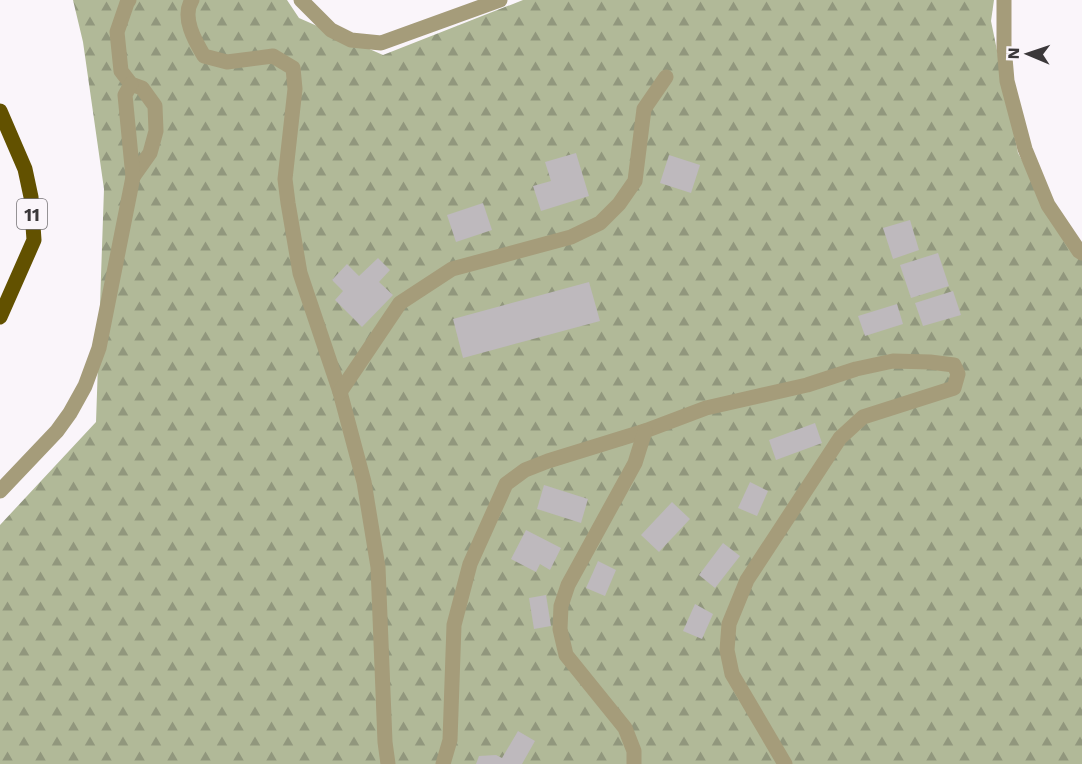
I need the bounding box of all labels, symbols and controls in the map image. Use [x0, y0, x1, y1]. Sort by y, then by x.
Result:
north arrow [998, 24, 1058, 84]
text: N [1004, 47, 1023, 60]
road number: 11 [17, 199, 47, 229]

